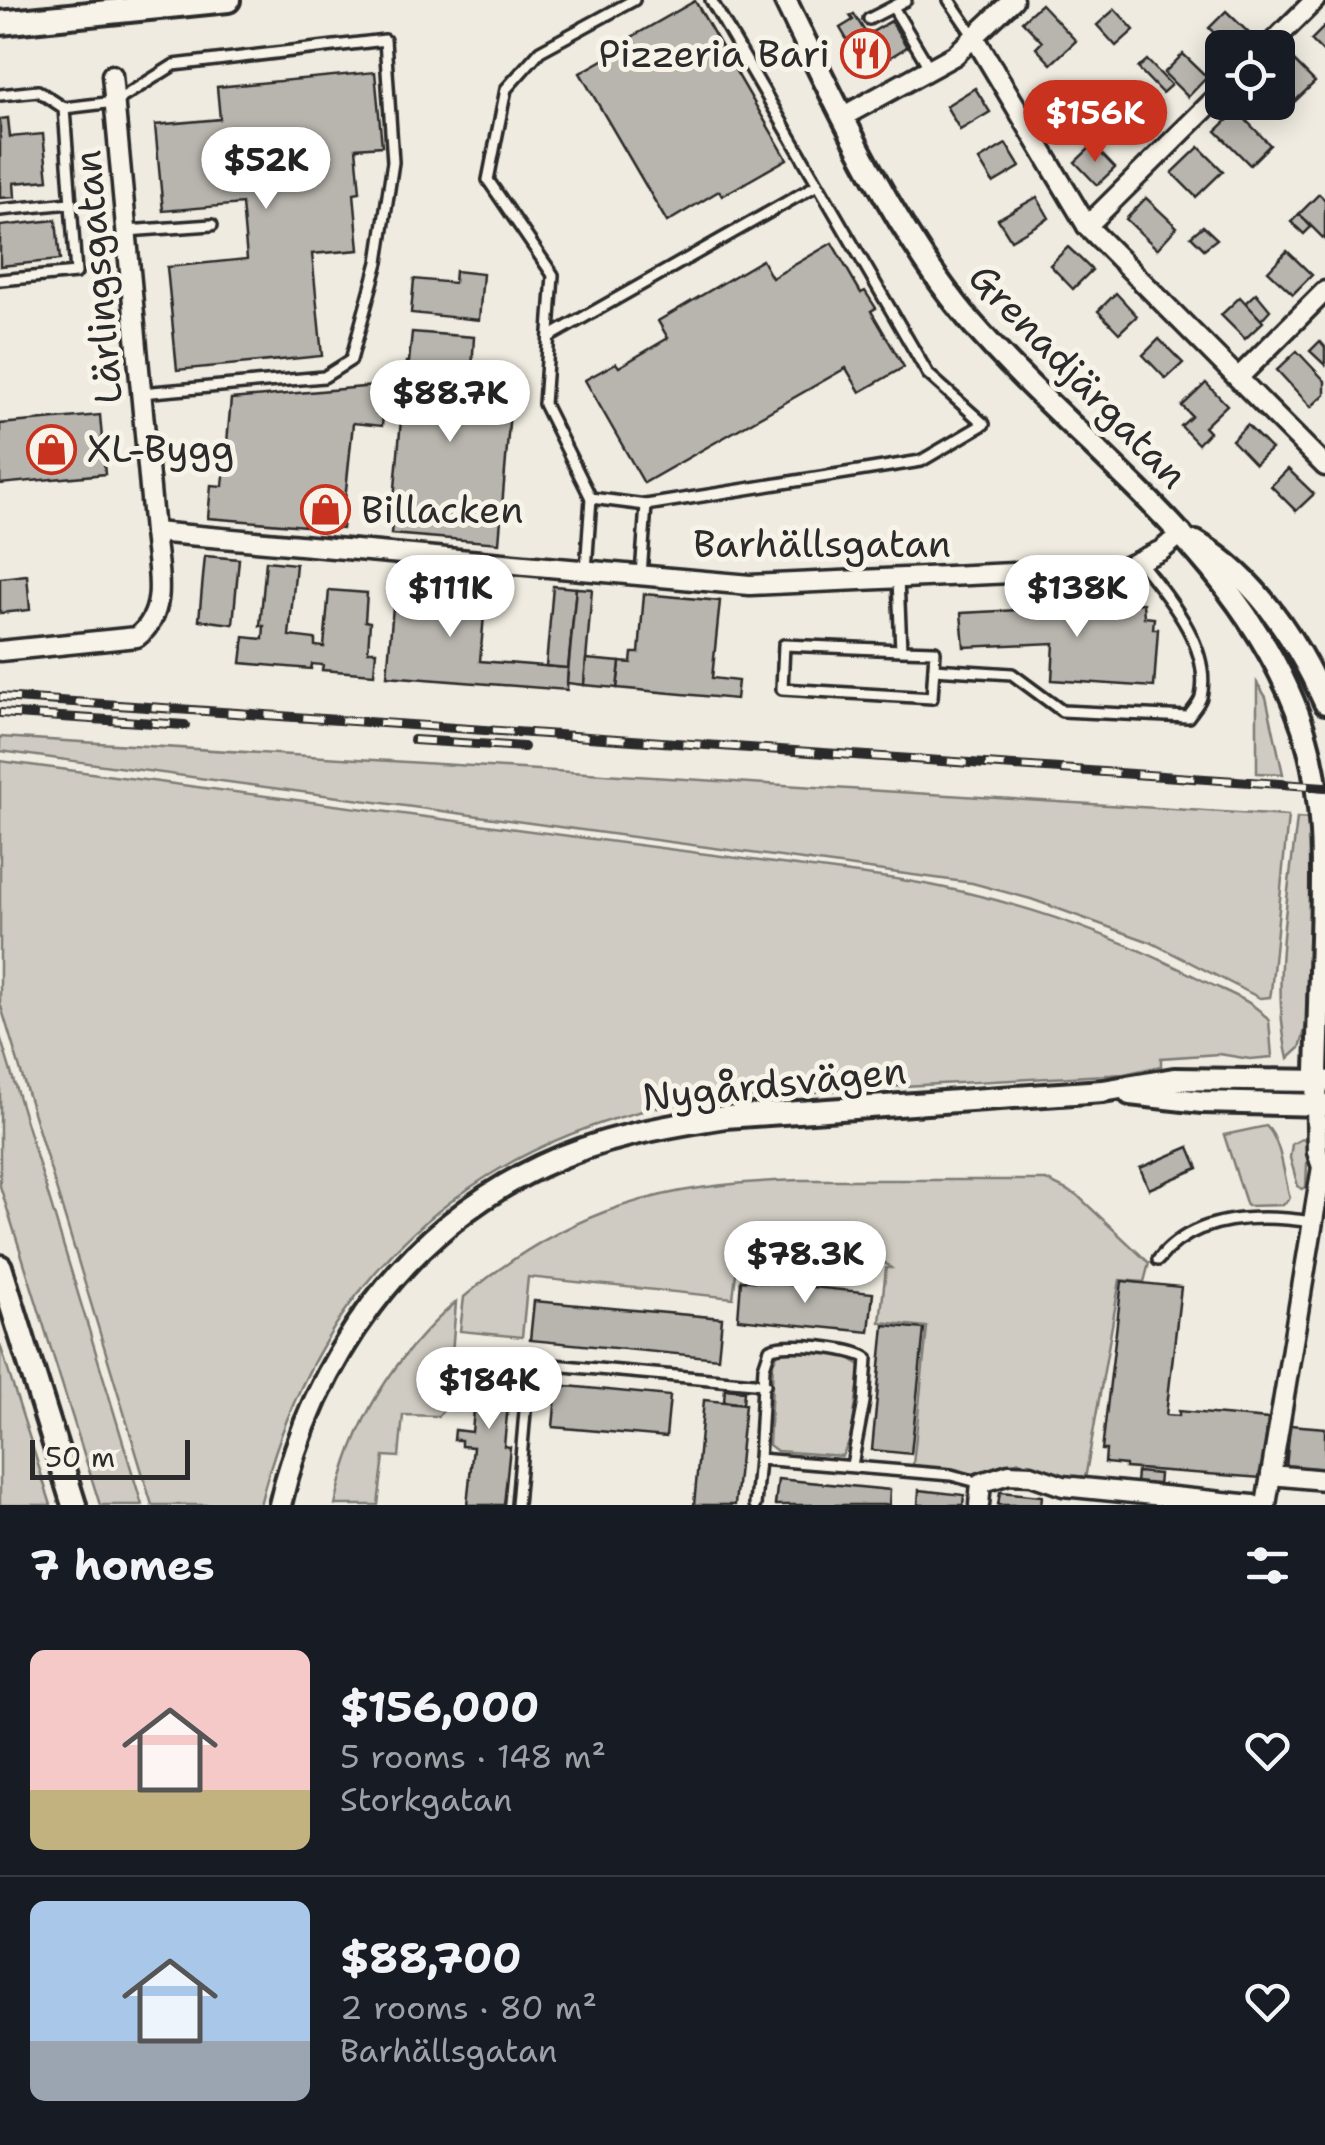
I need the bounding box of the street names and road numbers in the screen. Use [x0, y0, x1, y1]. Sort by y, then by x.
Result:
street label: Lärlingsgatan [61, 148, 134, 406]
street label: Grenadjärgatan [958, 252, 1199, 499]
street label: Barhällsgatan [693, 518, 951, 569]
street label: Nygårdsvägen [639, 1044, 909, 1123]

